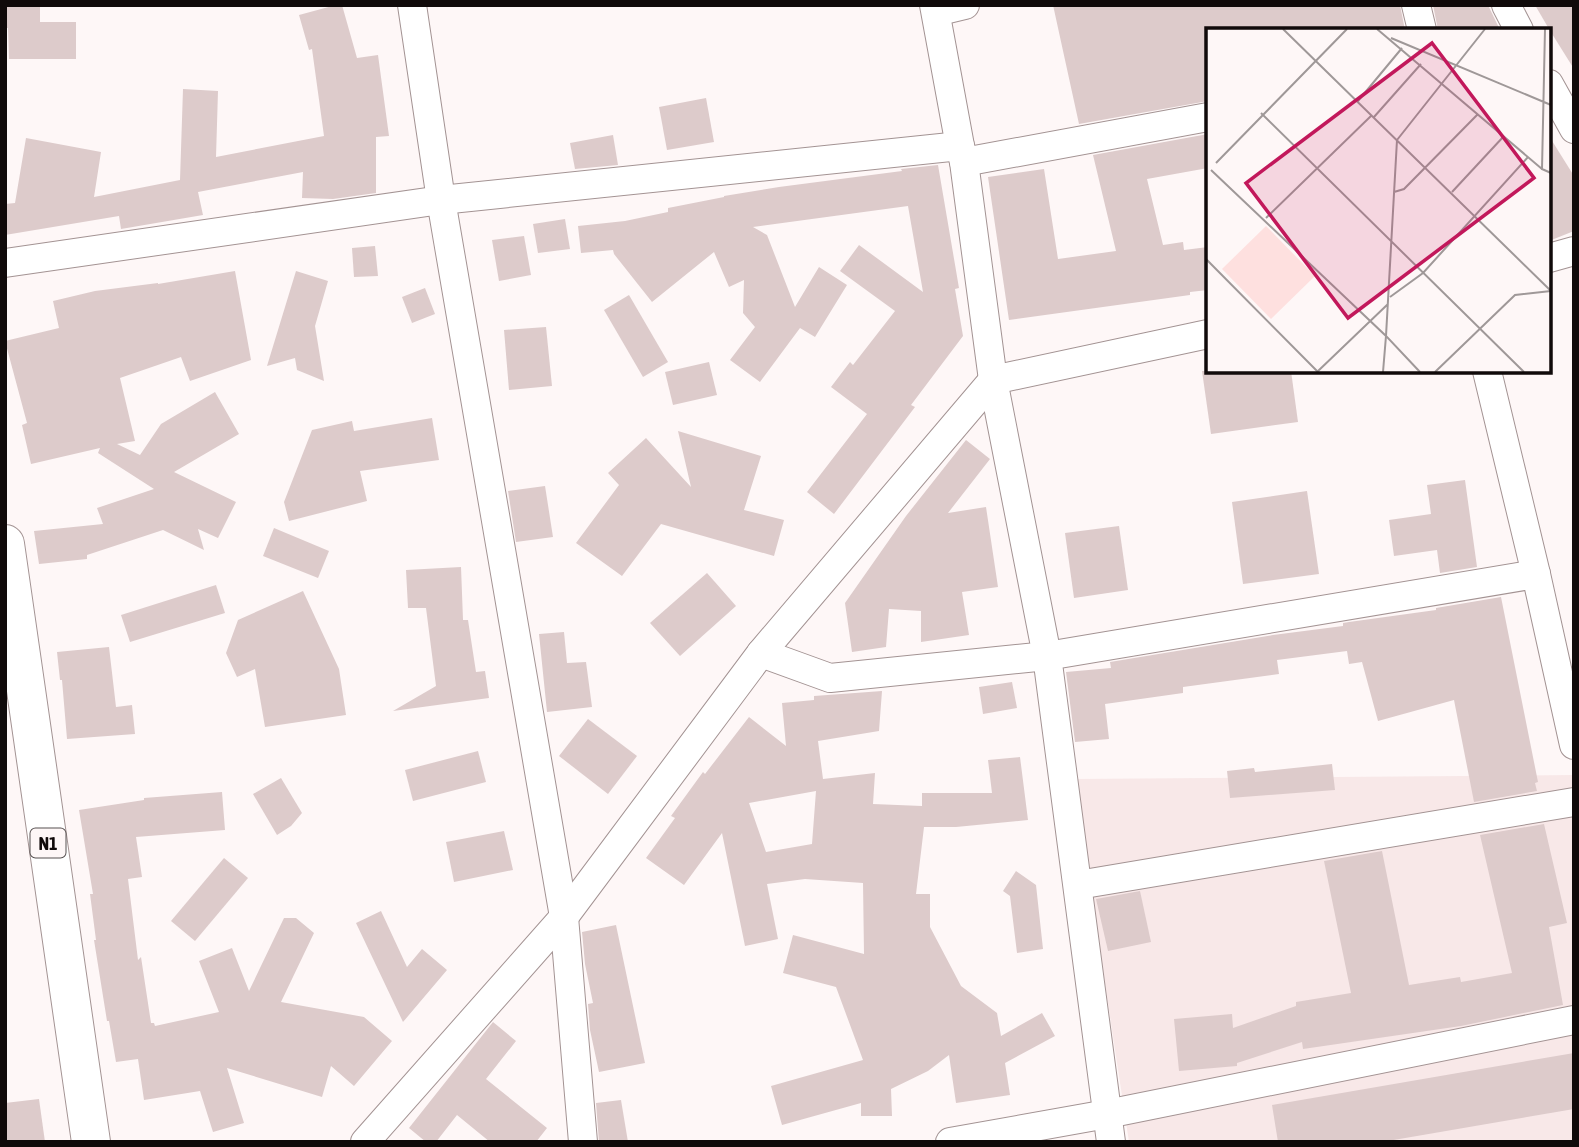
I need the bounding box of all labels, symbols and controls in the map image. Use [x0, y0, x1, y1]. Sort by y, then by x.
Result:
inset map [1206, 28, 1551, 373]
road number: N1 [30, 828, 66, 858]

